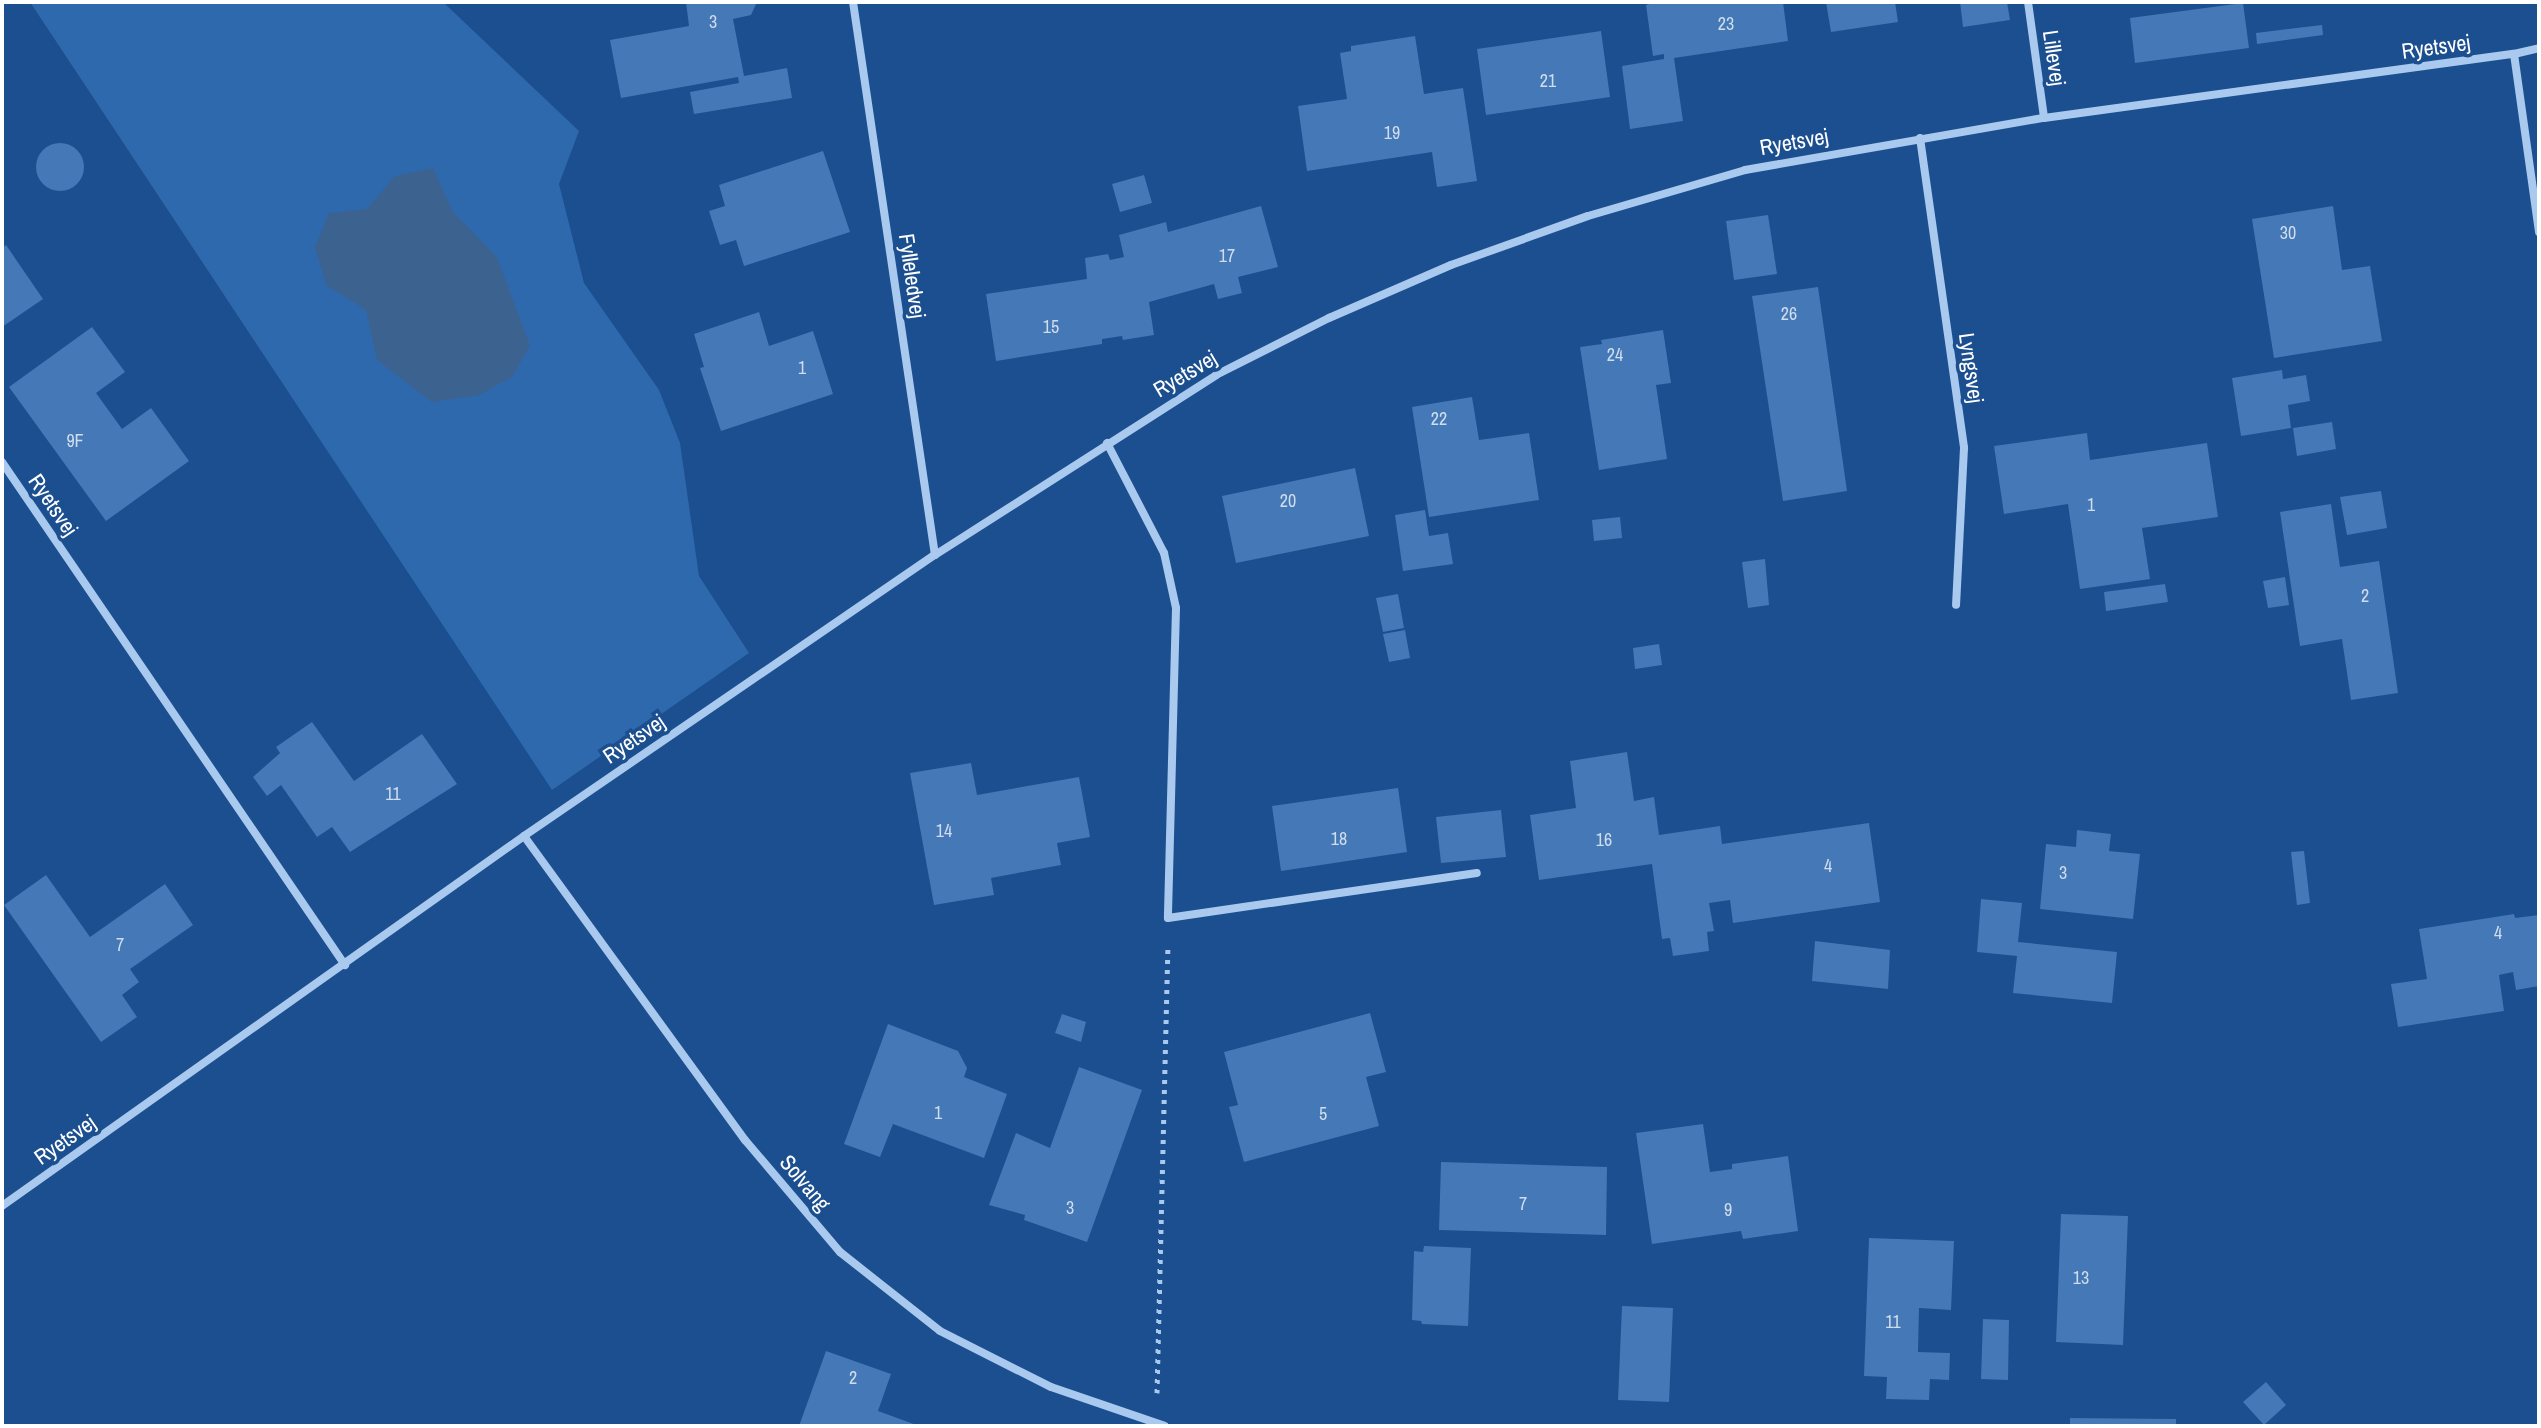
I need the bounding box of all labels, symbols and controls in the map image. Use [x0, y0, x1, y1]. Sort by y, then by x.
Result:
house number: 3 [709, 11, 717, 33]
house number: 23 [1718, 13, 1734, 35]
street label: Lillevej [2037, 28, 2071, 88]
street label: Ryetsvej [2400, 29, 2472, 65]
house number: 21 [1540, 70, 1556, 92]
house number: 19 [1384, 122, 1400, 144]
street label: Ryetsvej [1758, 123, 1830, 161]
house number: 30 [2280, 222, 2296, 244]
street label: Fylleledvej [893, 232, 931, 320]
house number: 17 [1219, 245, 1235, 267]
house number: 26 [1781, 303, 1797, 325]
house number: 15 [1043, 316, 1059, 338]
street label: Lyngsvej [1953, 331, 1989, 405]
house number: 24 [1607, 344, 1623, 366]
street label: Ryetsvej [1149, 345, 1221, 403]
house number: 1 [798, 357, 806, 379]
house number: 22 [1431, 408, 1447, 430]
house number: 9F [66, 430, 84, 452]
street label: Ryetsvej [23, 469, 83, 541]
house number: 20 [1280, 490, 1296, 512]
house number: 1 [2087, 494, 2095, 516]
house number: 2 [2361, 585, 2369, 607]
street label: Ryetsvej [598, 709, 670, 769]
house number: 11 [385, 783, 401, 805]
house number: 14 [936, 820, 952, 842]
house number: 18 [1331, 828, 1347, 850]
house number: 16 [1596, 829, 1612, 851]
house number: 4 [1824, 855, 1832, 877]
house number: 3 [2059, 862, 2067, 884]
house number: 4 [2494, 922, 2502, 944]
house number: 7 [116, 934, 124, 956]
house number: 1 [934, 1102, 942, 1124]
house number: 5 [1319, 1103, 1327, 1125]
street label: Ryetsvej [29, 1109, 101, 1171]
street label: Solvang [774, 1150, 836, 1216]
house number: 7 [1519, 1193, 1527, 1215]
house number: 3 [1066, 1197, 1074, 1219]
house number: 9 [1724, 1199, 1732, 1221]
house number: 13 [2073, 1267, 2089, 1289]
house number: 11 [1885, 1311, 1901, 1333]
house number: 2 [849, 1367, 857, 1389]

